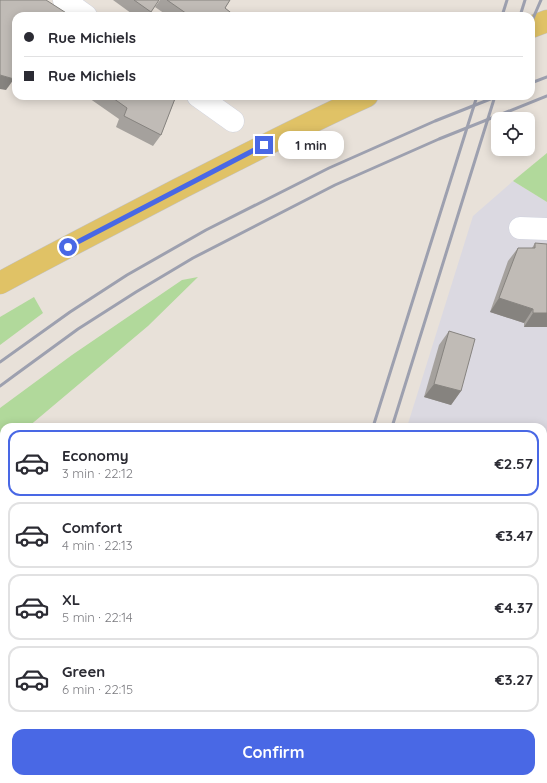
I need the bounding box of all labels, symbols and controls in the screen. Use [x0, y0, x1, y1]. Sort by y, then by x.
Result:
text: Rue Michiels [48, 28, 136, 47]
text: Rue Michiels [48, 66, 136, 85]
map controls [491, 112, 535, 156]
button: locate [491, 112, 535, 156]
callout: 1 min [278, 131, 344, 159]
route end [255, 136, 273, 154]
text: 1 min [295, 137, 327, 153]
route start [59, 238, 77, 256]
icon: car [14, 445, 50, 481]
text: Economy [62, 446, 129, 465]
text: €2.57 [494, 454, 533, 473]
text: 3 min · 22:12 [62, 465, 133, 481]
icon: car [14, 517, 50, 553]
text: Comfort [62, 518, 123, 537]
text: €3.47 [496, 526, 533, 545]
text: 4 min · 22:13 [62, 537, 133, 553]
icon: car [14, 589, 50, 625]
text: XL [62, 590, 80, 609]
text: €4.37 [495, 598, 533, 617]
text: 5 min · 22:14 [62, 609, 133, 625]
icon: car [14, 661, 50, 697]
text: Green [62, 662, 105, 681]
text: €3.27 [495, 670, 533, 689]
text: 6 min · 22:15 [62, 681, 133, 697]
button: Confirm [12, 729, 535, 775]

